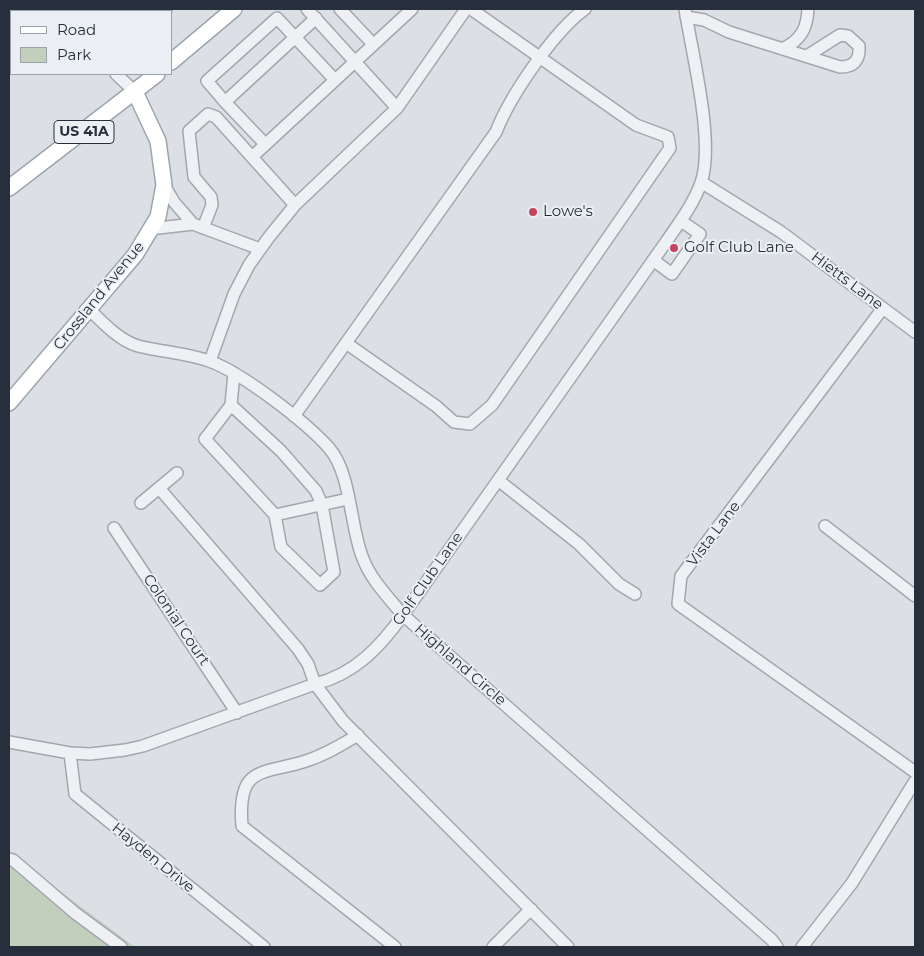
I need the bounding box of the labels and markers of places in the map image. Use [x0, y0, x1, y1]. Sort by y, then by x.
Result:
place label: Lowe's [543, 203, 593, 221]
marker: Lowe's [527, 206, 539, 218]
place label: Golf Club Lane [684, 239, 794, 257]
marker: Golf Club Lane [668, 242, 680, 254]

